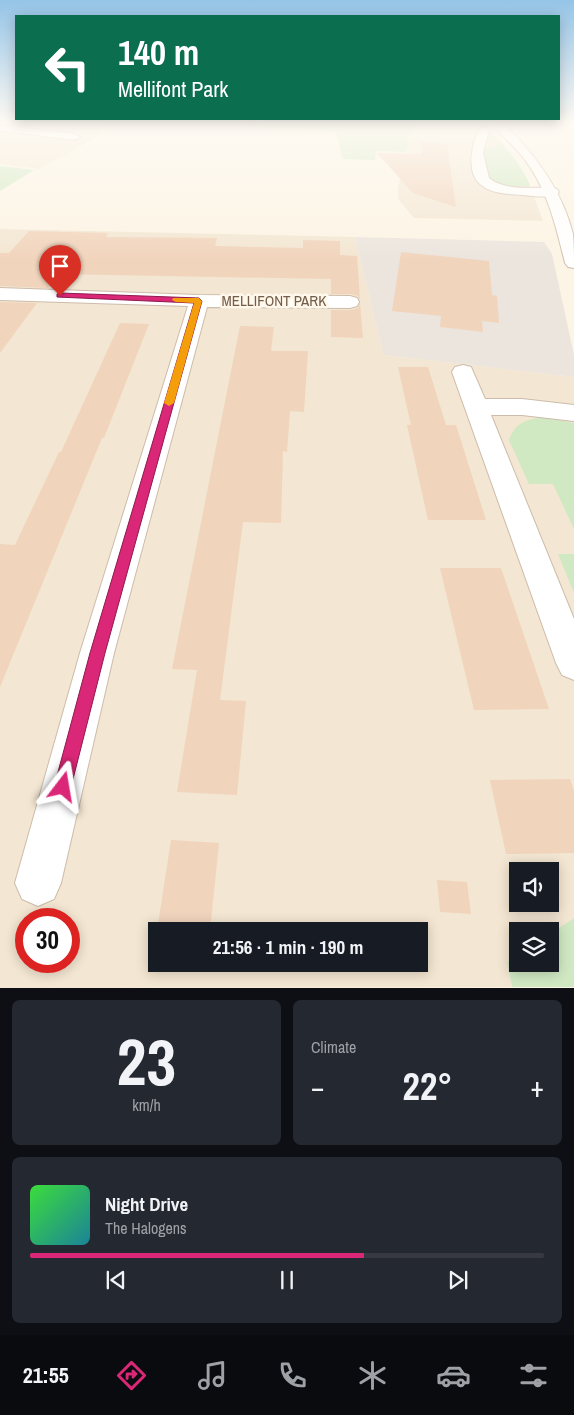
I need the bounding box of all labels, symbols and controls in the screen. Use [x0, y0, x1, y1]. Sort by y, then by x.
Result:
text: 140 m [118, 29, 199, 76]
icon: left [35, 35, 100, 100]
text: Mellifont Park [118, 74, 228, 104]
pin [39, 245, 81, 296]
icon: arrive [46, 252, 74, 280]
street label: MELLIFONT PARK [222, 290, 327, 311]
position arrow [36, 760, 88, 812]
map controls [509, 862, 559, 972]
button: sound [509, 862, 559, 912]
speed limit sign: 30 [15, 908, 80, 973]
button: layers [509, 922, 559, 972]
text: 21:56 · 1 min · 190 m [213, 934, 363, 960]
text: 23 [117, 1018, 176, 1105]
text: Climate [311, 1036, 356, 1058]
text: 22° [403, 1061, 452, 1112]
text: − [311, 1068, 324, 1106]
text: + [531, 1068, 544, 1106]
text: km/h [132, 1094, 161, 1116]
text: Night Drive [105, 1191, 188, 1217]
text: The Halogens [105, 1217, 187, 1239]
icon: previous [102, 1266, 130, 1294]
icon: pause [273, 1266, 301, 1294]
icon: next [444, 1266, 472, 1294]
icon: directions [114, 1358, 149, 1393]
icon: music [195, 1358, 230, 1393]
icon: phone [275, 1358, 310, 1393]
icon: climate [355, 1358, 390, 1393]
icon: car [436, 1358, 471, 1393]
icon: filters [516, 1358, 551, 1393]
text: 21:55 [23, 1360, 69, 1390]

